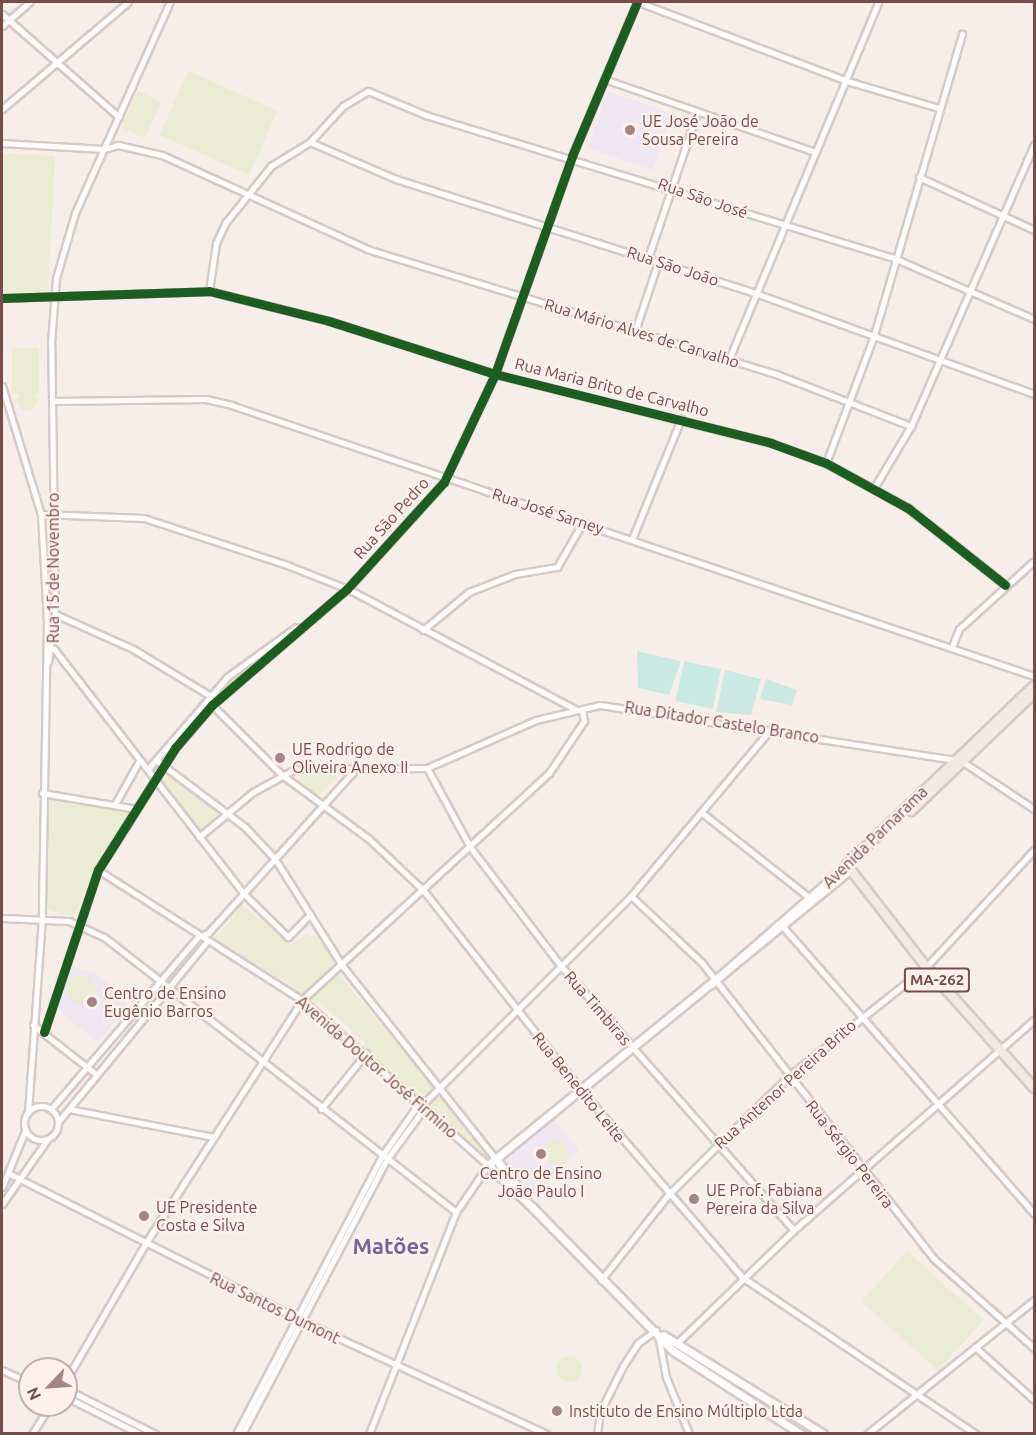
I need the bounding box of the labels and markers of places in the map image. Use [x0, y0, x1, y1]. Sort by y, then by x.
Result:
place label: UE José João de Sousa Pereira [642, 111, 759, 149]
marker: UE José João de Sousa Pereira [623, 123, 637, 137]
place label: UE Rodrigo de Oliveira Anexo II [292, 739, 408, 777]
marker: UE Rodrigo de Oliveira Anexo II [273, 751, 287, 765]
place label: Centro de Ensino Eugênio Barros [104, 983, 226, 1021]
marker: Centro de Ensino Eugênio Barros [85, 995, 99, 1009]
marker: Centro de Ensino João Paulo I [534, 1147, 548, 1161]
place label: Centro de Ensino João Paulo I [480, 1163, 602, 1201]
place label: UE Prof. Fabiana Pereira da Silva [706, 1180, 822, 1218]
marker: UE Prof. Fabiana Pereira da Silva [687, 1192, 701, 1206]
place label: UE Presidente Costa e Silva [156, 1197, 257, 1235]
marker: UE Presidente Costa e Silva [137, 1209, 151, 1223]
place label: Instituto de Ensino Múltiplo Ltda [569, 1401, 803, 1421]
marker: Instituto de Ensino Múltiplo Ltda [550, 1404, 564, 1418]

